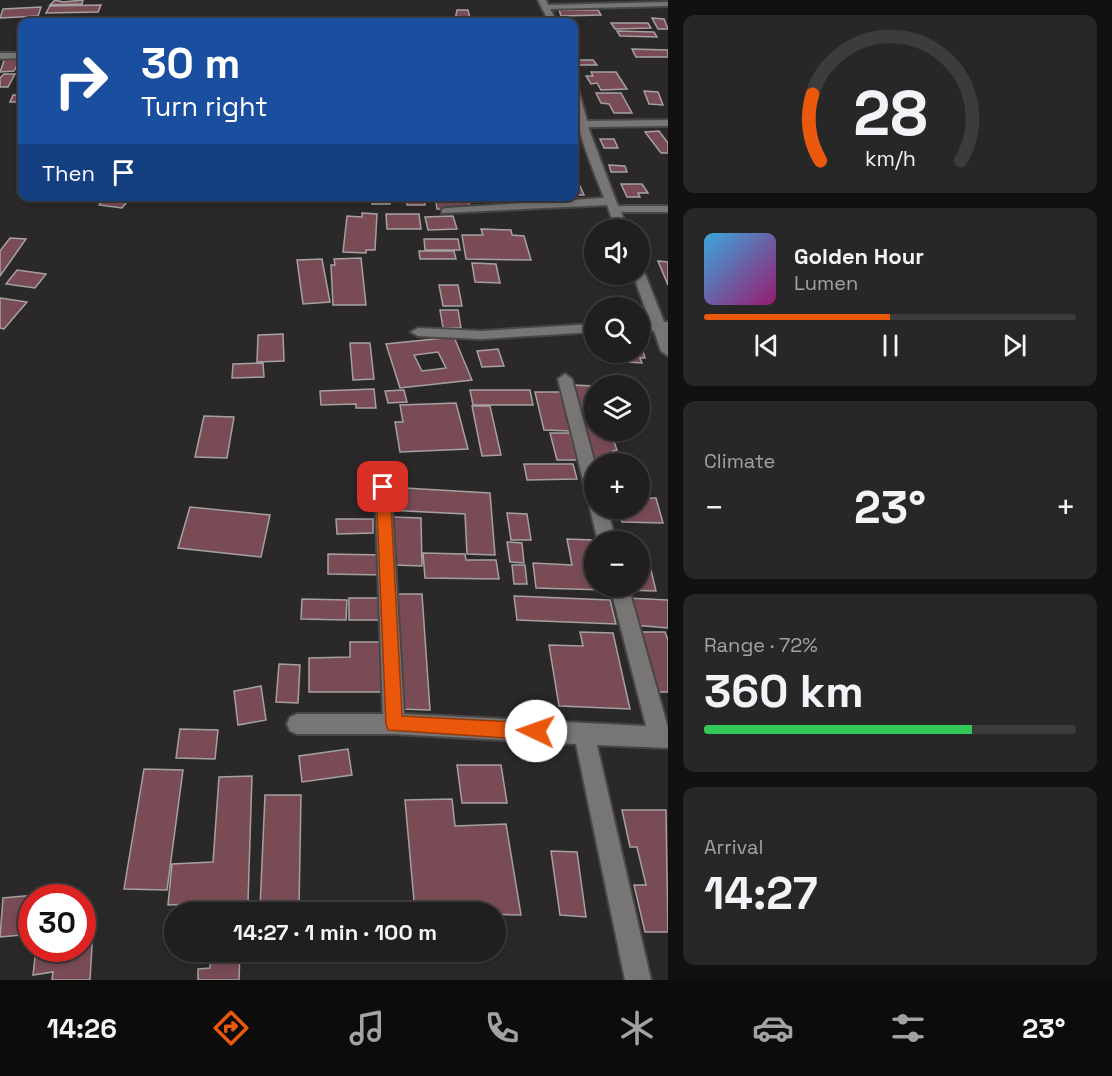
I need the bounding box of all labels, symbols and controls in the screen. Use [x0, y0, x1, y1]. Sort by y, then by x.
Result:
text: 30 m [141, 37, 240, 90]
icon: right [42, 42, 120, 120]
text: 28 [853, 74, 927, 153]
text: Turn right [141, 89, 268, 124]
text: km/h [864, 145, 916, 172]
icon: arrive [107, 156, 140, 189]
text: Then [42, 159, 95, 187]
map controls [584, 219, 650, 597]
button: sound [584, 219, 650, 285]
text: Golden Hour [794, 242, 924, 270]
text: Lumen [794, 270, 858, 296]
button: search [584, 297, 650, 363]
icon: previous [750, 329, 783, 362]
icon: pause [874, 329, 907, 362]
icon: next [998, 329, 1031, 362]
button: layers [584, 375, 650, 441]
text: Climate [704, 448, 775, 474]
button: + [584, 453, 650, 519]
pin [357, 461, 408, 512]
icon: arrive [366, 470, 399, 503]
text: 23° [854, 479, 926, 536]
text: − [704, 487, 724, 529]
text: + [1056, 487, 1076, 529]
button: − [584, 531, 650, 597]
text: Range · 72% [704, 632, 818, 658]
text: 360 km [704, 663, 864, 720]
position arrow [504, 699, 568, 763]
text: Arrival [704, 834, 763, 860]
text: 14:27 [704, 865, 818, 922]
speed limit sign: 30 [18, 884, 96, 962]
text: 14:27 · 1 min · 100 m [233, 918, 437, 946]
icon: directions [210, 1007, 252, 1049]
icon: music [346, 1007, 388, 1049]
icon: phone [481, 1007, 523, 1049]
icon: climate [616, 1007, 658, 1049]
icon: car [752, 1007, 794, 1049]
icon: filters [887, 1007, 929, 1049]
text: 14:26 [47, 1011, 117, 1046]
text: 23° [1022, 1011, 1065, 1046]

